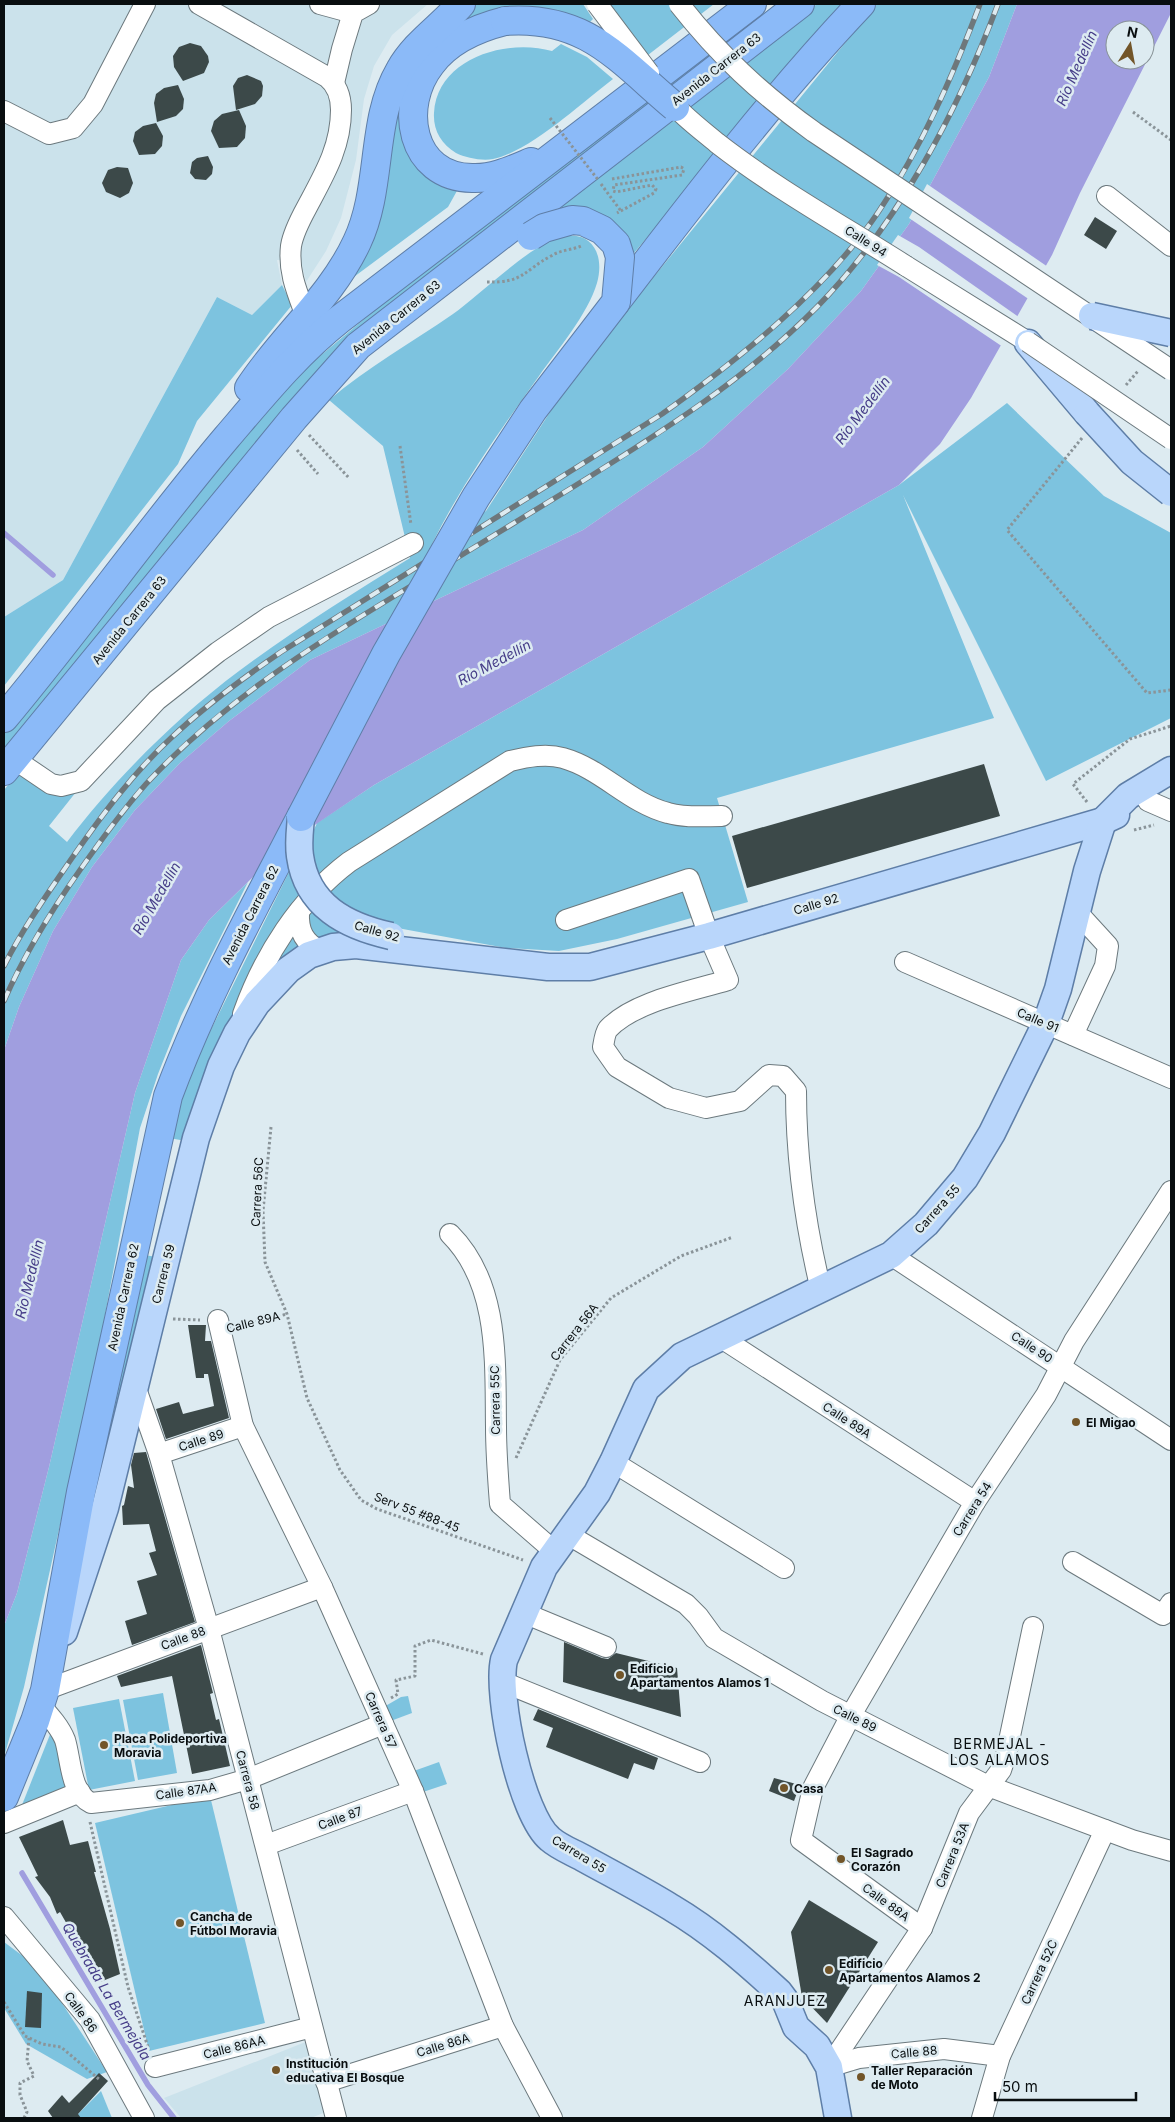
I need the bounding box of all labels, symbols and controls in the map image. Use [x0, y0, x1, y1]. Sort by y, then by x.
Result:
north arrow [1105, 20, 1155, 70]
text: N [1126, 22, 1139, 41]
water label: Río Medellín [1052, 28, 1100, 108]
street label: Avenida Carrera 63 [668, 29, 764, 109]
street label: Calle 94 [842, 222, 890, 260]
street label: Avenida Carrera 63 [349, 277, 443, 357]
water label: Río Medellín [831, 373, 893, 447]
street label: Avenida Carrera 63 [89, 573, 169, 667]
water label: Río Medellín [454, 636, 534, 688]
water label: Río Medellín [128, 859, 184, 937]
street label: Avenida Carrera 62 [218, 863, 282, 967]
street label: Calle 92 [792, 890, 840, 918]
street label: Calle 92 [353, 917, 401, 945]
street label: Calle 91 [1015, 1004, 1061, 1036]
street label: Carrera 56C [248, 1157, 266, 1227]
street label: Carrera 55 [911, 1181, 963, 1237]
water label: Río Medellín [11, 1238, 47, 1320]
street label: Avenida Carrera 62 [104, 1242, 142, 1352]
street label: Carrera 59 [148, 1243, 178, 1305]
street label: Carrera 56A [547, 1300, 601, 1364]
street label: Calle 89A [225, 1308, 281, 1336]
street label: Calle 90 [1008, 1328, 1056, 1366]
street label: Carrera 55C [487, 1365, 503, 1435]
street label: Calle 89A [820, 1399, 874, 1441]
place label: El Migao [1086, 1415, 1136, 1430]
marker: El Migao [1070, 1416, 1082, 1428]
street label: Calle 89 [177, 1426, 225, 1454]
street label: Carrera 54 [949, 1479, 995, 1539]
street label: Serv 55 #88-45 [372, 1489, 462, 1535]
street label: Calle 88 [159, 1623, 207, 1653]
place label: Edificio Apartamentos Alamos 1 [630, 1661, 769, 1690]
marker: Edificio Apartamentos Alamos 1 [614, 1669, 626, 1681]
street label: Carrera 57 [362, 1689, 400, 1751]
street label: Calle 89 [831, 1701, 879, 1735]
place label: Placa Polideportiva Moravia [114, 1731, 227, 1760]
district label: BERMEJAL - LOS ALAMOS [950, 1735, 1050, 1768]
marker: Placa Polideportiva Moravia [98, 1739, 110, 1751]
street label: Carrera 58 [233, 1749, 263, 1811]
street label: Calle 87AA [155, 1779, 217, 1803]
place label: Casa [794, 1781, 824, 1796]
marker: Casa [778, 1782, 790, 1794]
street label: Calle 87 [316, 1803, 364, 1833]
street label: Carrera 53A [932, 1820, 972, 1890]
street label: Carrera 55 [549, 1832, 609, 1876]
place label: El Sagrado Corazón [851, 1845, 913, 1874]
marker: El Sagrado Corazón [835, 1853, 847, 1865]
street label: Calle 88A [859, 1880, 913, 1924]
place label: Cancha de Fútbol Moravia [190, 1909, 277, 1938]
marker: Cancha de Fútbol Moravia [174, 1917, 186, 1929]
water label: Quebrada La Bermejala [59, 1919, 155, 2063]
street label: Carrera 52C [1018, 1937, 1061, 2007]
place label: Edificio Apartamentos Alamos 2 [839, 1956, 981, 1985]
marker: Edificio Apartamentos Alamos 2 [823, 1964, 835, 1976]
street label: Calle 86 [61, 1989, 101, 2035]
district label: ARANJUEZ [744, 1992, 826, 2009]
street label: Calle 86A [415, 2030, 471, 2060]
street label: Calle 86AA [201, 2032, 267, 2062]
street label: Calle 88 [890, 2043, 938, 2061]
place label: Institución educativa El Bosque [286, 2056, 404, 2085]
place label: Taller Reparación de Moto [871, 2063, 973, 2092]
marker: Institución educativa El Bosque [270, 2064, 282, 2076]
scale bar [995, 2070, 1136, 2102]
marker: Taller Reparación de Moto [855, 2071, 867, 2083]
text: 50 m [1002, 2077, 1038, 2096]

